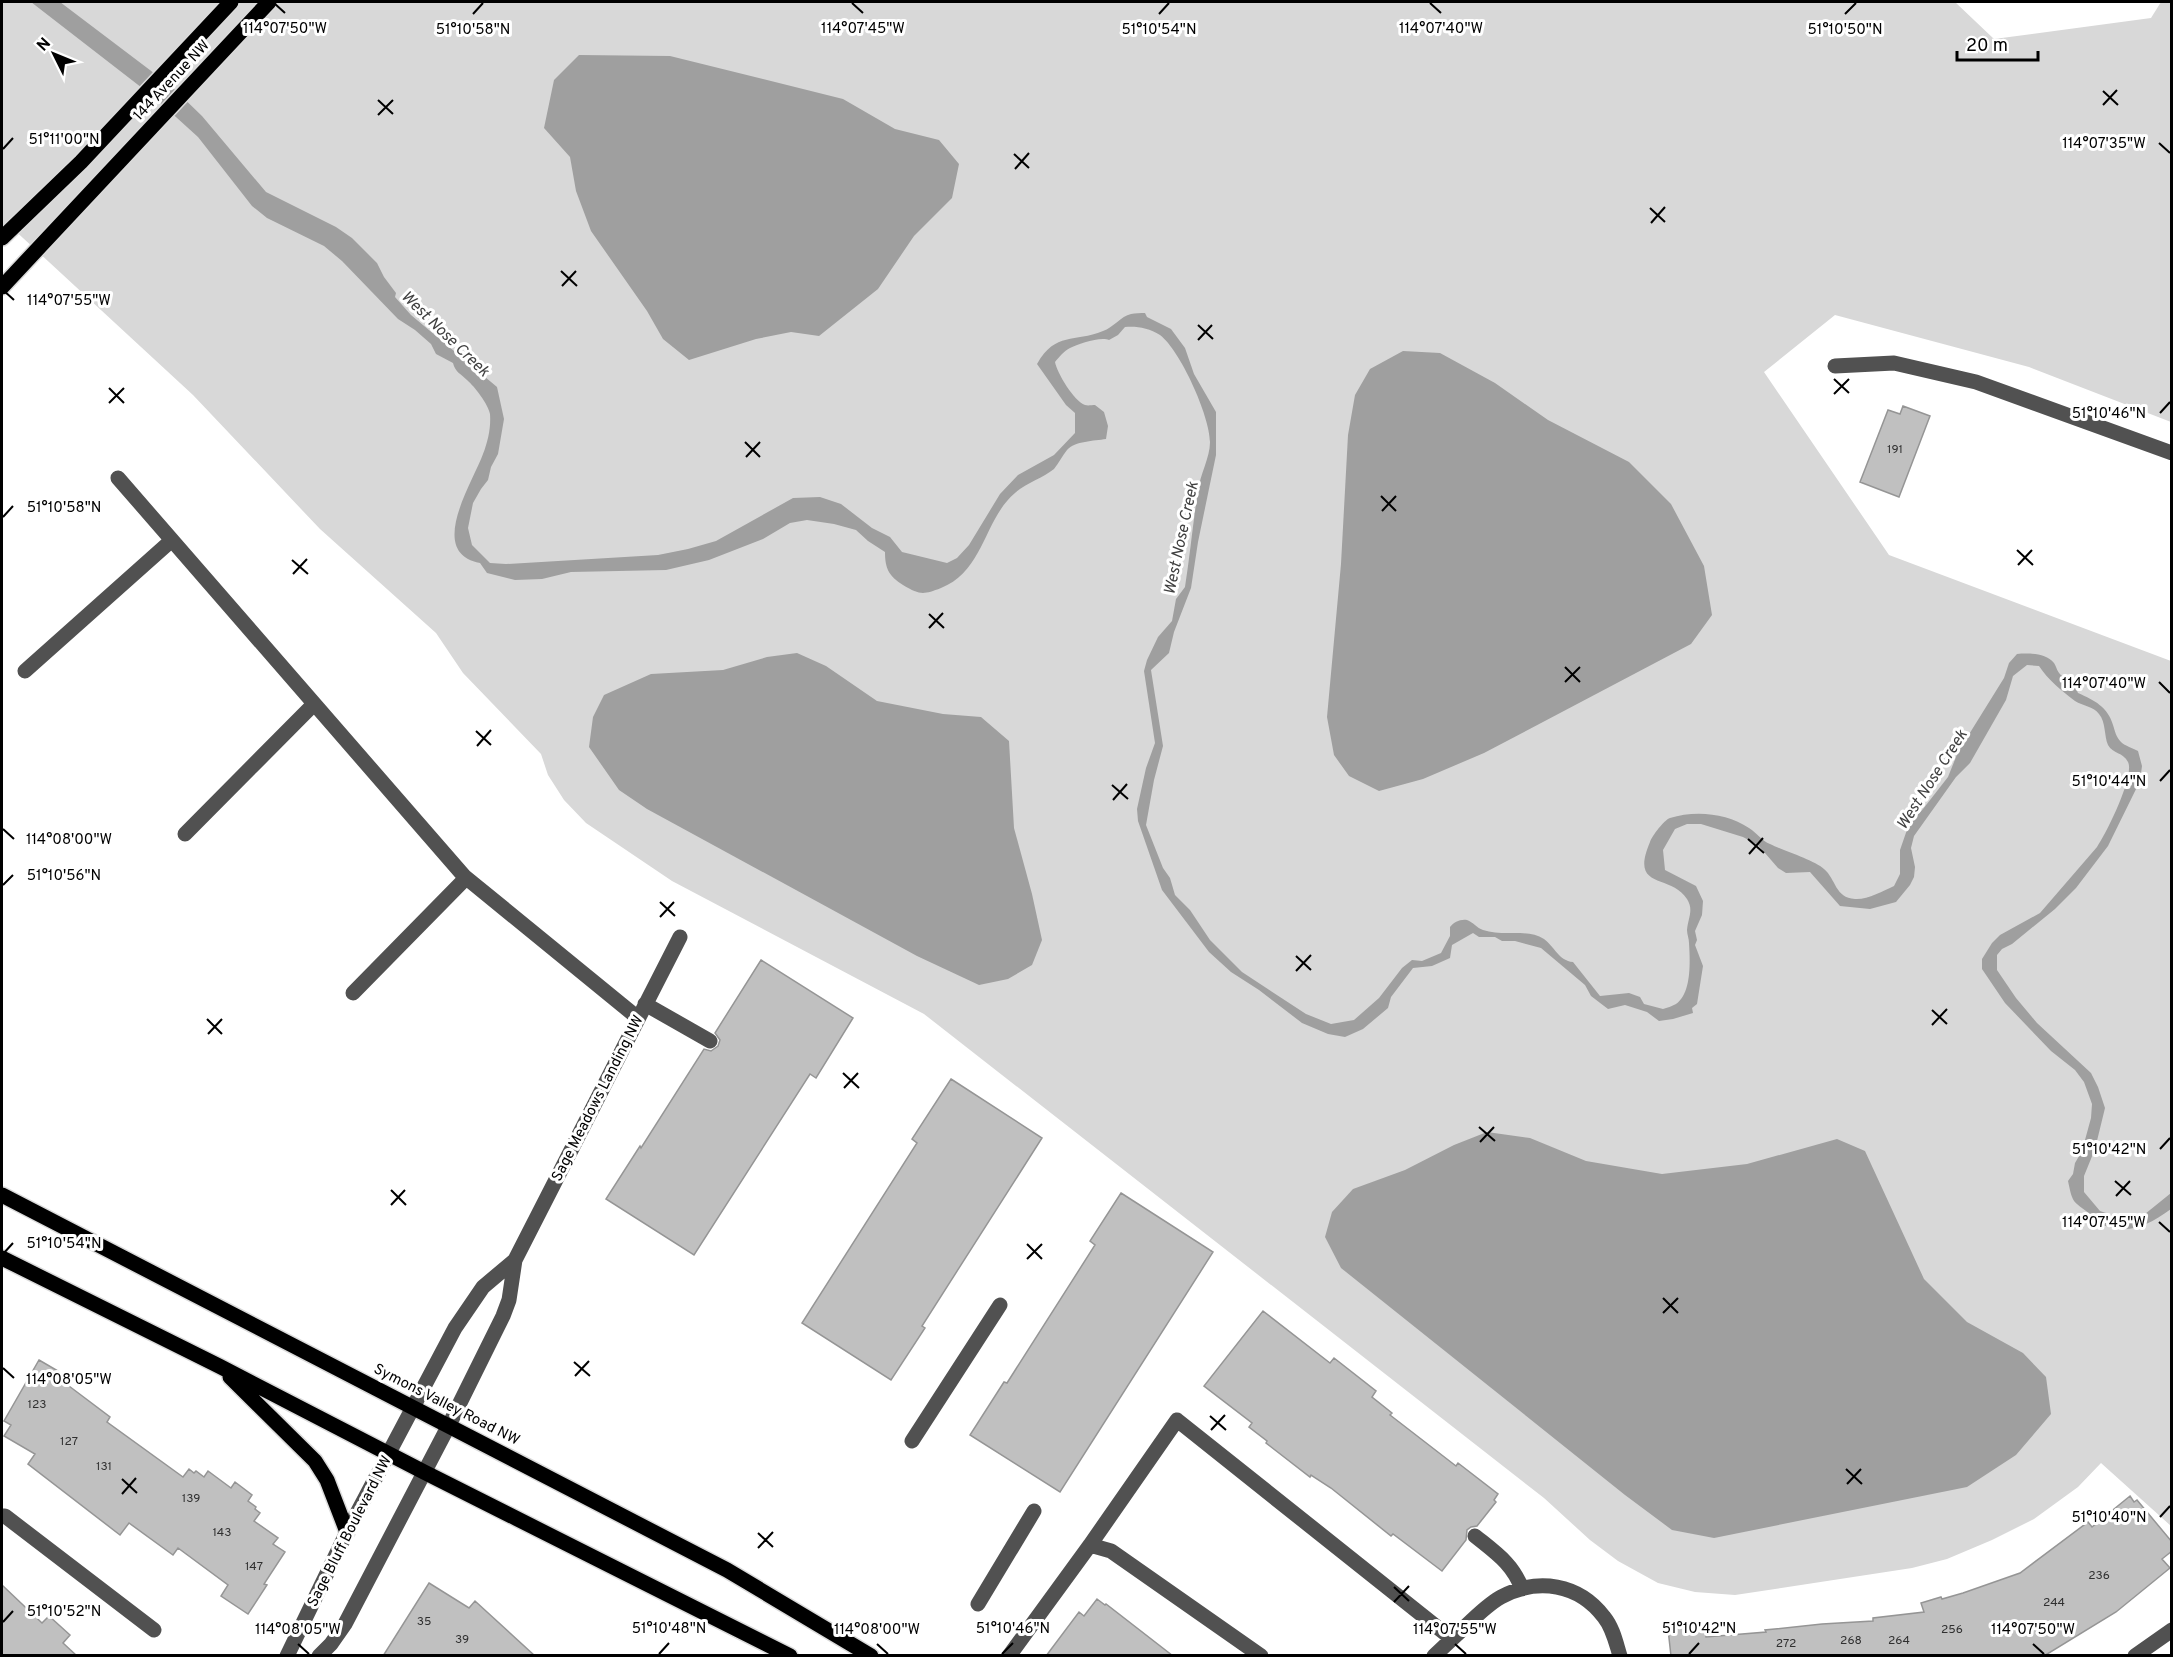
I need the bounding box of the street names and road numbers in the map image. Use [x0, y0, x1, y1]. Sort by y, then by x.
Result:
street label: 144 Avenue NW [130, 37, 214, 125]
street label: Sage Meadows Landing NW [548, 1012, 649, 1185]
street label: Symons Valley Road NW [370, 1360, 523, 1450]
street label: Sage Bluff Boulevard NW [304, 1453, 397, 1611]

